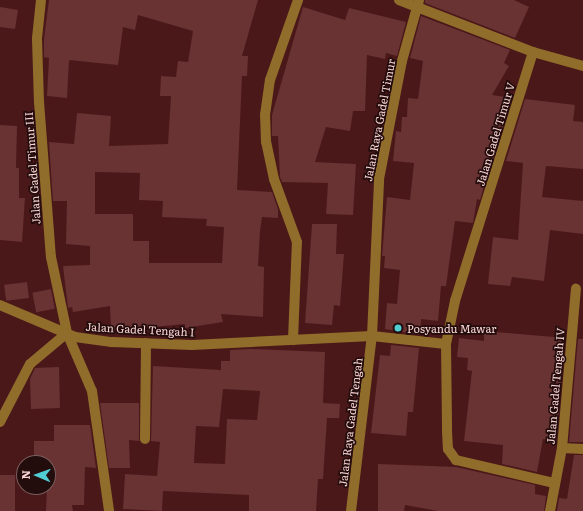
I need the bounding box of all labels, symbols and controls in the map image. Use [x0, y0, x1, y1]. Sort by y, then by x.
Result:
street label: Jalan Raya Gadel Timur [361, 58, 397, 182]
street label: Jalan Gadel Timur V [473, 81, 517, 187]
street label: Jalan Gadel Timur III [21, 111, 43, 225]
street label: Jalan Gadel Tengah I [85, 320, 195, 338]
place label: Posyandu Mawar [407, 321, 496, 335]
marker: Posyandu Mawar [392, 322, 404, 334]
street label: Jalan Gadel Tengah IV [543, 327, 567, 445]
street label: Jalan Raya Gadel Tengah [336, 357, 364, 487]
north arrow [16, 455, 56, 495]
text: N [17, 470, 33, 480]

